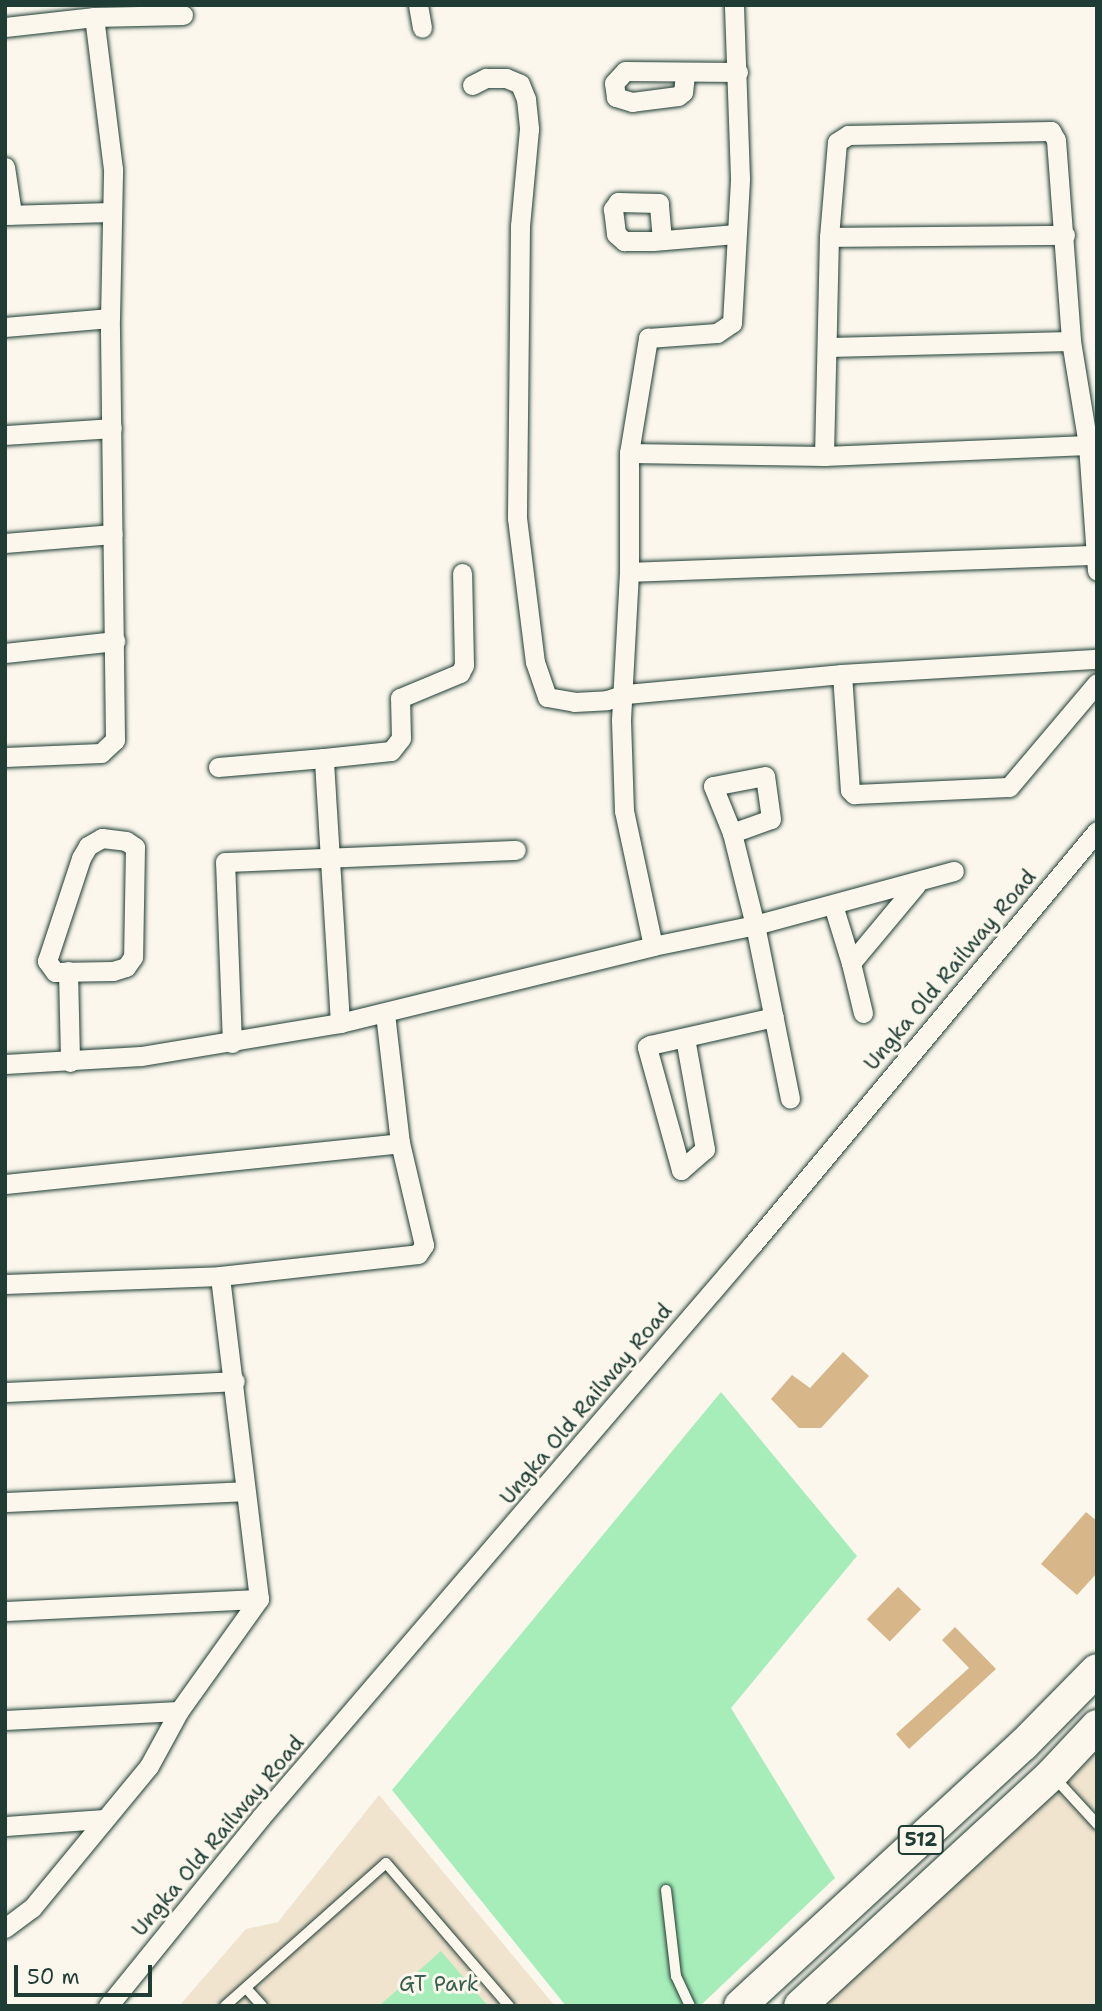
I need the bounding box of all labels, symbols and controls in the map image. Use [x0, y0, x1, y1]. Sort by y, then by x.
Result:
street label: Ungka Old Railway Road [859, 864, 1041, 1076]
street label: Ungka Old Railway Road [495, 1298, 677, 1510]
street label: Ungka Old Railway Road [127, 1730, 309, 1942]
road number: 512 [897, 1824, 946, 1856]
scale bar [18, 1952, 156, 1996]
text: 50 m [27, 1963, 80, 1991]
park label: GT Park [399, 1971, 479, 1997]

